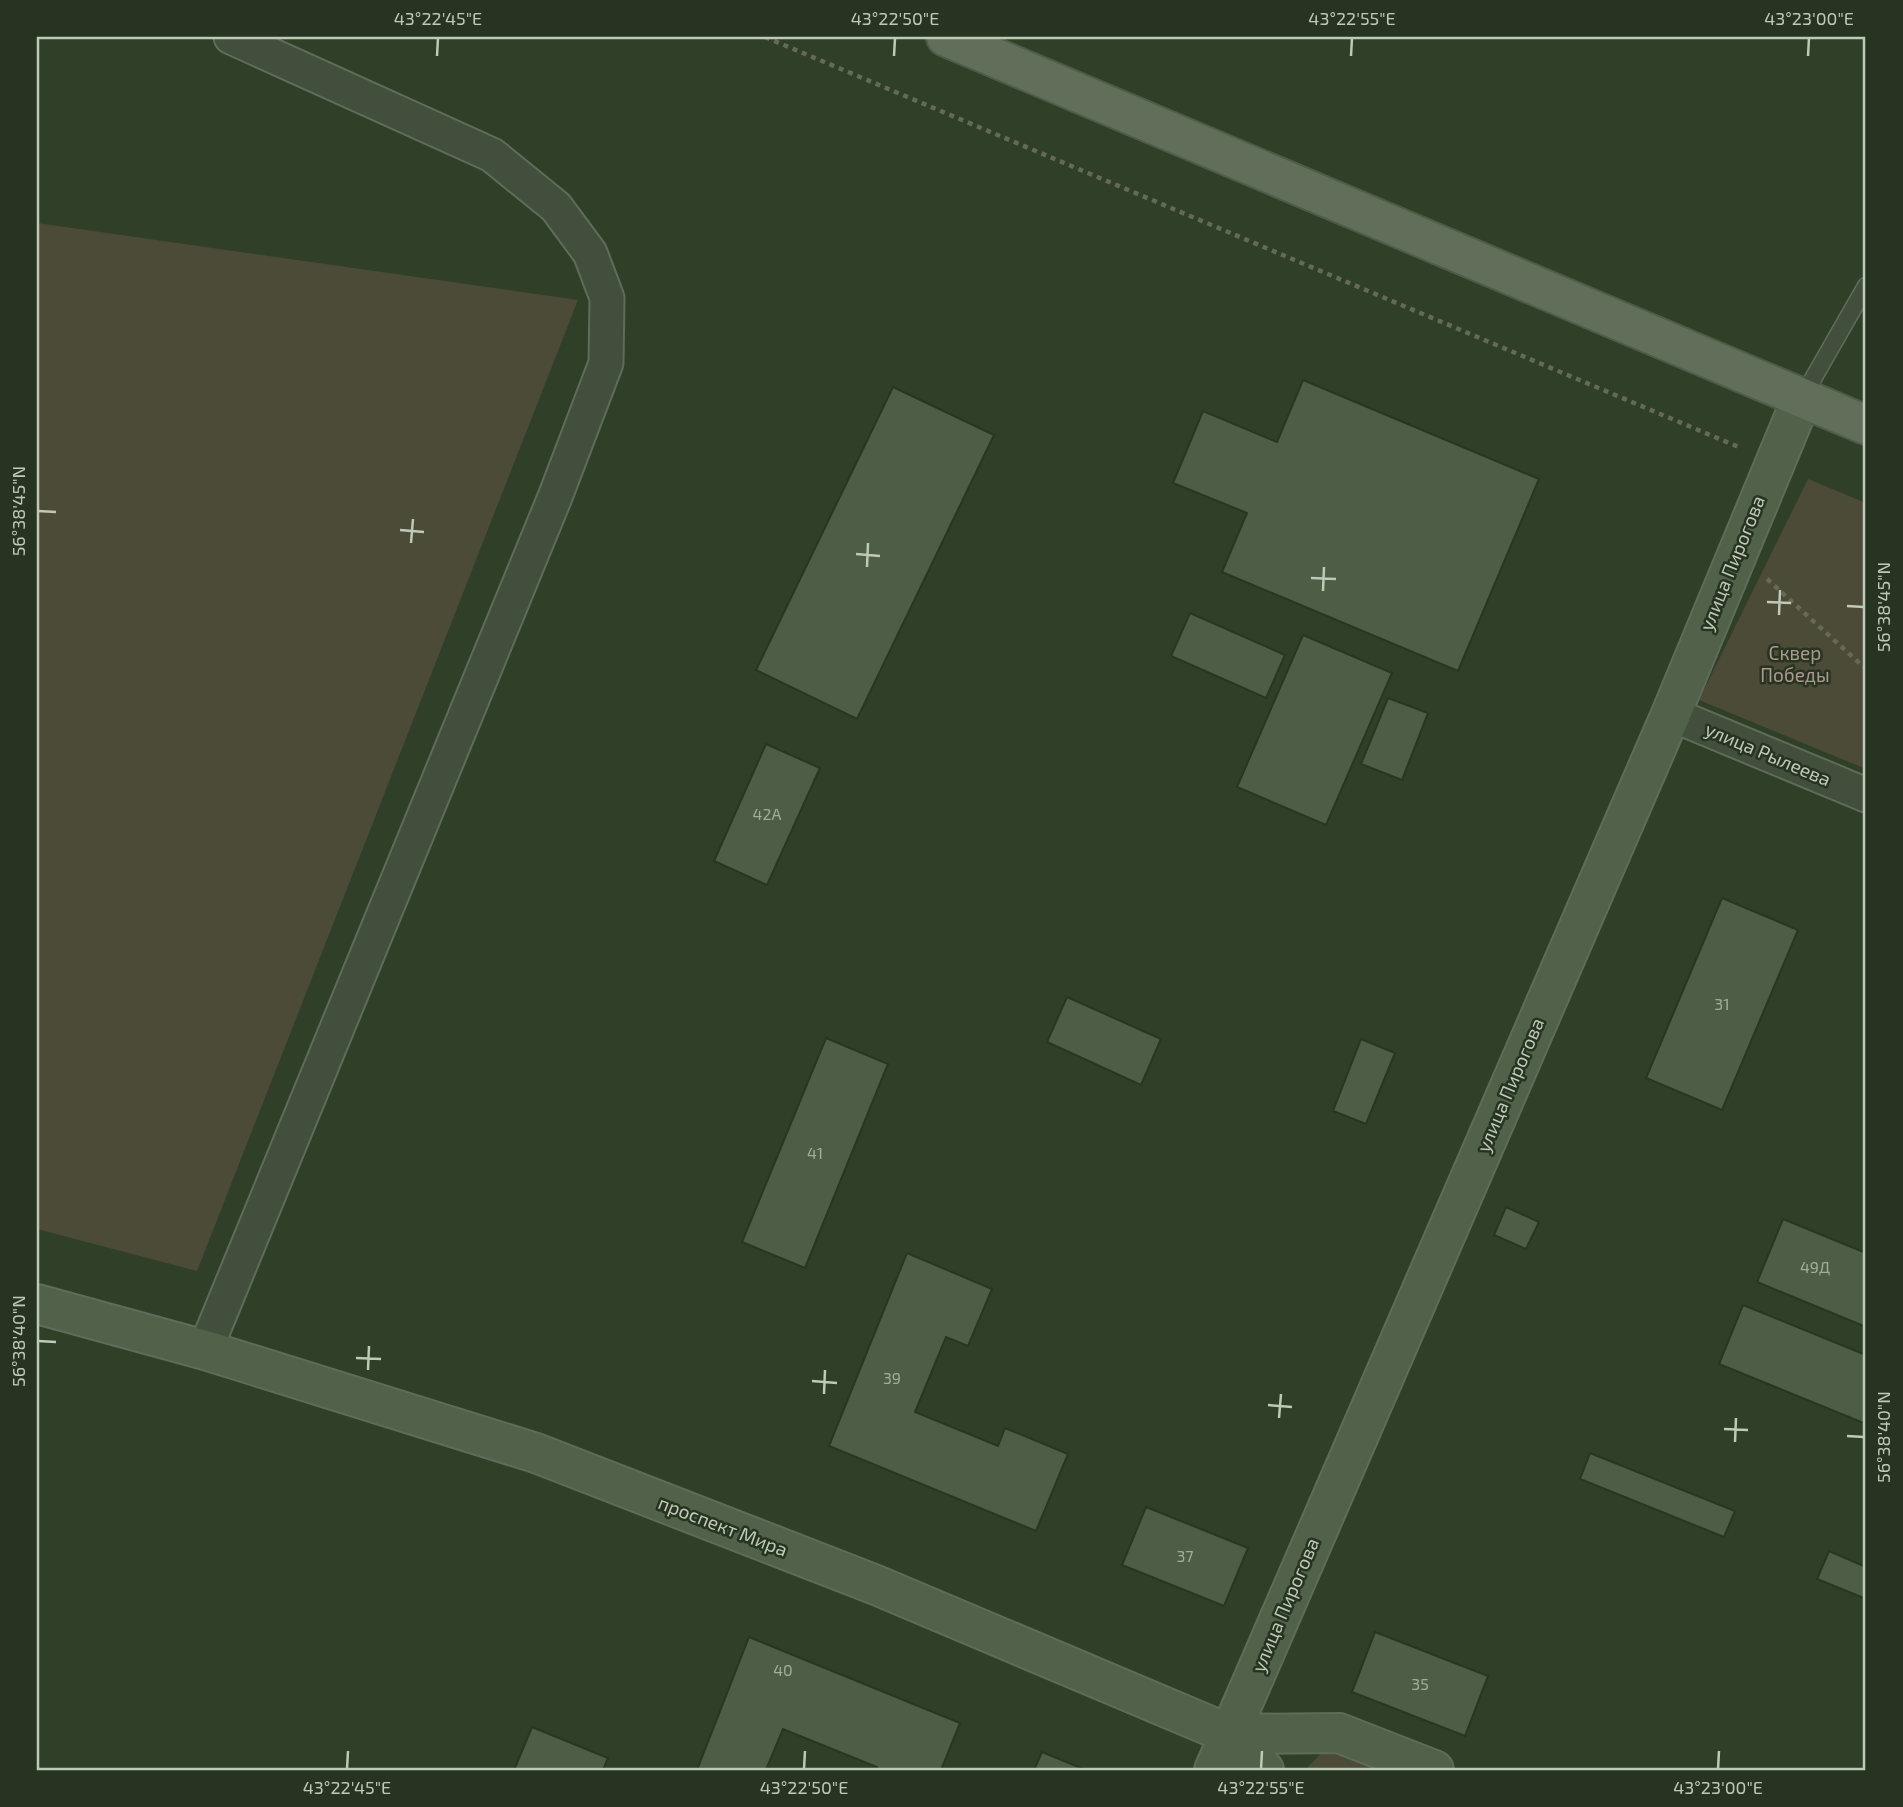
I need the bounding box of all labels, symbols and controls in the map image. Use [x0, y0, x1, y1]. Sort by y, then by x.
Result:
text: 43°22'45"E [394, 7, 482, 29]
text: 43°22'50"E [851, 7, 939, 29]
text: 43°22'55"E [1308, 7, 1396, 29]
text: 43°23'00"E [1764, 7, 1854, 29]
text: 56°38'45"N [7, 466, 29, 556]
street label: улица Пирогова [1694, 492, 1770, 634]
text: 56°38'45"N [1872, 562, 1894, 652]
park label: Сквер Победы [1760, 641, 1830, 686]
street label: улица Рылеева [1701, 717, 1835, 791]
house number: 42А [753, 804, 781, 823]
house number: 31 [1714, 994, 1730, 1013]
street label: улица Пирогова [1471, 1014, 1549, 1156]
house number: 41 [807, 1143, 823, 1162]
house number: 49Д [1800, 1257, 1830, 1276]
text: 56°38'40"N [7, 1295, 29, 1387]
house number: 39 [883, 1368, 901, 1387]
text: 56°38'40"N [1872, 1391, 1894, 1483]
street label: проспект Мира [655, 1490, 791, 1561]
street label: улица Пирогова [1246, 1534, 1324, 1676]
house number: 37 [1176, 1546, 1194, 1565]
house number: 40 [773, 1660, 793, 1679]
house number: 35 [1411, 1674, 1429, 1693]
text: 43°22'45"E [303, 1776, 391, 1798]
text: 43°22'50"E [760, 1776, 848, 1798]
text: 43°22'55"E [1217, 1776, 1305, 1798]
text: 43°23'00"E [1673, 1776, 1763, 1798]

